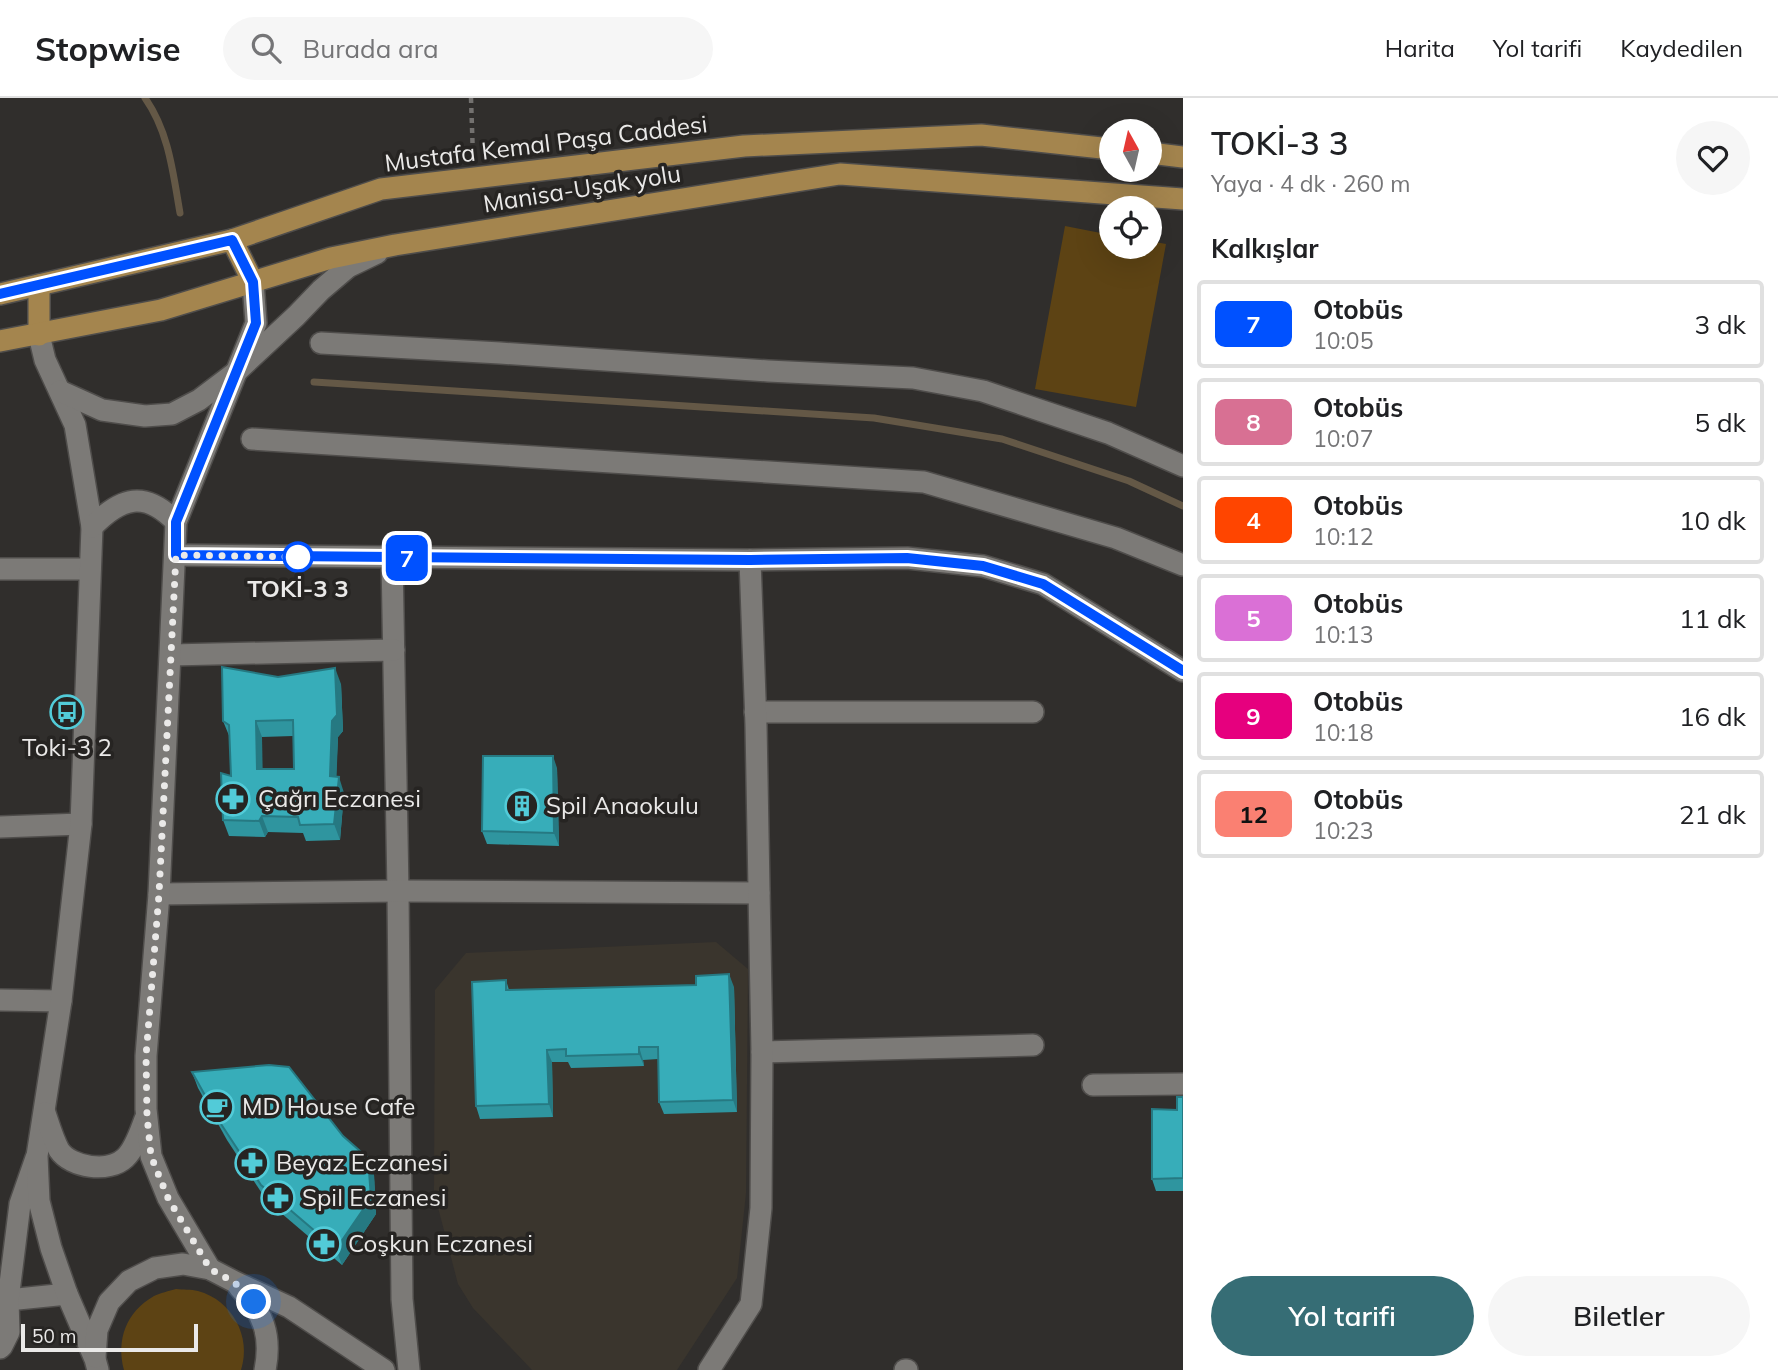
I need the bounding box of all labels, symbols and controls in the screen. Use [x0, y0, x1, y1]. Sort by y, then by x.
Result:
search box [223, 17, 713, 80]
text: Stopwise [35, 28, 181, 69]
icon: search [247, 29, 285, 67]
text: Burada ara [303, 32, 439, 65]
text: Harita [1385, 33, 1455, 63]
text: Yol tarifi [1493, 33, 1582, 63]
text: Kaydedilen [1620, 33, 1743, 63]
street label: Mustafa Kemal Paşa Caddesi [383, 108, 709, 178]
north arrow [1099, 119, 1162, 182]
map controls [1099, 119, 1162, 259]
button: heart [1676, 121, 1750, 195]
text: TOKİ-3 3 [1211, 122, 1348, 163]
street label: Manisa-Uşak yolu [481, 158, 683, 218]
text: Yaya · 4 dk · 260 m [1211, 169, 1410, 198]
button: locate [1099, 196, 1162, 259]
text: Kalkışlar [1211, 232, 1319, 265]
text: Otobüs [1313, 293, 1403, 326]
text: 3 dk [1695, 308, 1746, 341]
text: 7 [1246, 309, 1261, 339]
text: 10:05 [1313, 326, 1373, 355]
text: Otobüs [1313, 391, 1403, 424]
text: 5 dk [1695, 406, 1746, 439]
text: 8 [1246, 407, 1261, 437]
text: 10:07 [1313, 424, 1373, 453]
text: Otobüs [1313, 489, 1403, 522]
text: 10 dk [1679, 504, 1746, 537]
text: 4 [1246, 505, 1261, 535]
text: 10:12 [1313, 522, 1373, 551]
line badge: 7 [384, 535, 430, 581]
marker: TOKİ-3 3 [283, 542, 313, 572]
text: 7 [400, 543, 414, 573]
place label: TOKİ-3 3 [247, 573, 349, 603]
text: Otobüs [1313, 587, 1403, 620]
text: 11 dk [1679, 602, 1746, 635]
text: 5 [1246, 603, 1261, 633]
text: 10:13 [1313, 620, 1373, 649]
text: Otobüs [1313, 685, 1403, 718]
bus stop icon: Toki-3 2 [48, 693, 86, 731]
text: 16 dk [1679, 700, 1746, 733]
text: 9 [1246, 701, 1261, 731]
text: 10:18 [1313, 718, 1373, 747]
place label: Toki-3 2 [22, 732, 112, 762]
pharmacy icon: Çağrı Eczanesi [214, 780, 252, 818]
place label: Çağrı Eczanesi [258, 783, 421, 813]
text: Otobüs [1313, 783, 1403, 816]
building icon: Spil Anaokulu [503, 787, 541, 825]
place label: Spil Anaokulu [546, 790, 699, 820]
text: 21 dk [1679, 798, 1746, 831]
text: 12 [1239, 799, 1268, 829]
text: 10:23 [1313, 816, 1373, 845]
cafe icon: MD House Cafe [198, 1088, 236, 1126]
place label: MD House Cafe [242, 1091, 415, 1121]
pharmacy icon: Beyaz Eczanesi [233, 1144, 271, 1182]
place label: Beyaz Eczanesi [276, 1147, 448, 1177]
pharmacy icon: Spil Eczanesi [259, 1179, 297, 1217]
place label: Spil Eczanesi [302, 1182, 447, 1212]
pharmacy icon: Coşkun Eczanesi [305, 1225, 343, 1263]
place label: Coşkun Eczanesi [348, 1228, 533, 1258]
button: Yol tarifi [1211, 1276, 1474, 1356]
button: Biletler [1488, 1276, 1750, 1356]
your location [236, 1284, 271, 1319]
scale bar [21, 1321, 198, 1353]
text: 50 m [32, 1324, 76, 1348]

